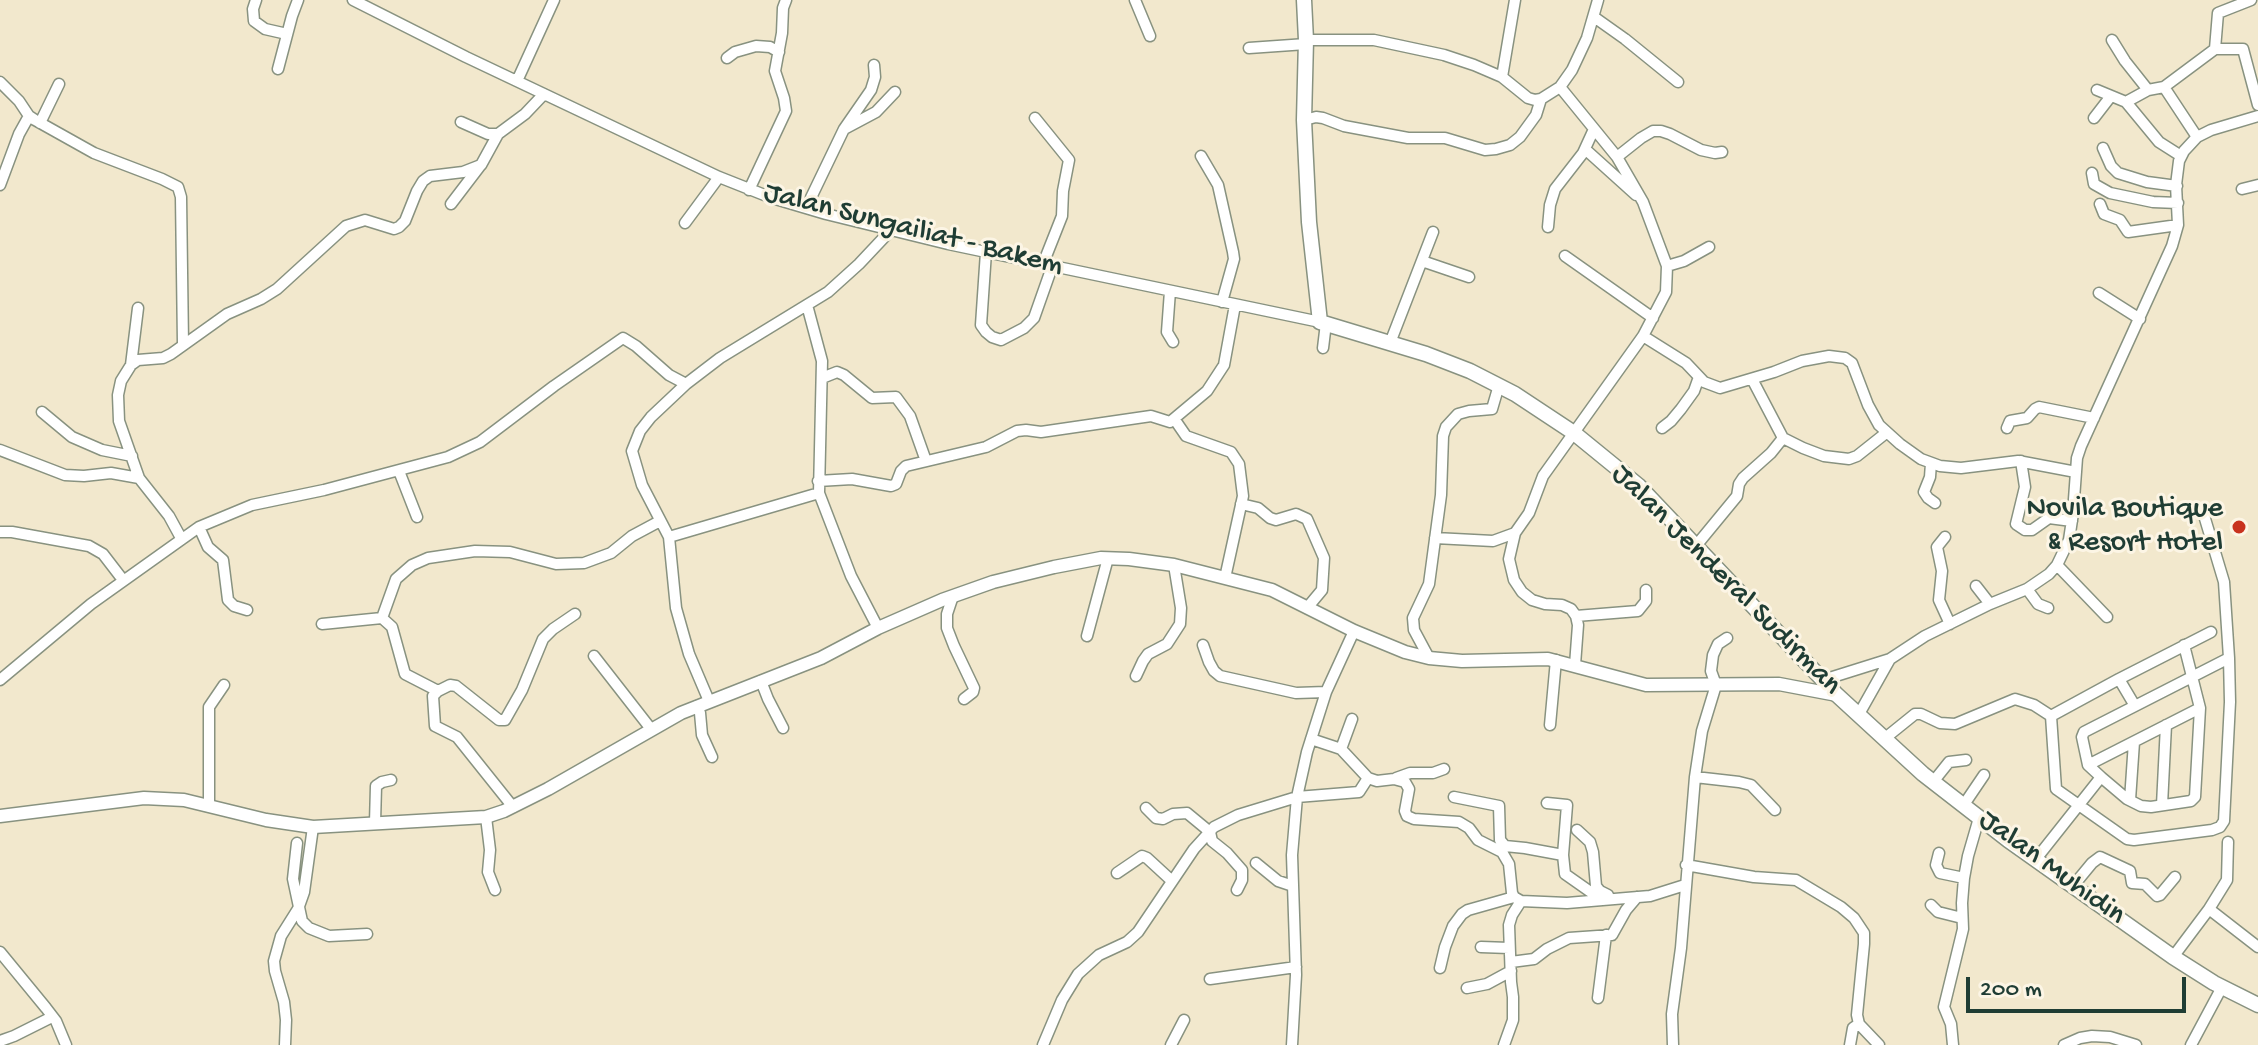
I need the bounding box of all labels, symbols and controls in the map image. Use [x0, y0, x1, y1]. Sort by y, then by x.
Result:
street label: Jalan Sungailiat - Bakem [759, 176, 1067, 286]
street label: Jalan Jenderal Sudirman [1602, 458, 1848, 704]
place label: Novila Boutique & Resort Hotel [2027, 492, 2223, 562]
marker: Novila Boutique & Resort Hotel [2230, 518, 2248, 536]
street label: Jalan Muhidin [1970, 804, 2132, 934]
scale bar [1970, 961, 2190, 1011]
text: 200 m [1980, 976, 2042, 1005]

